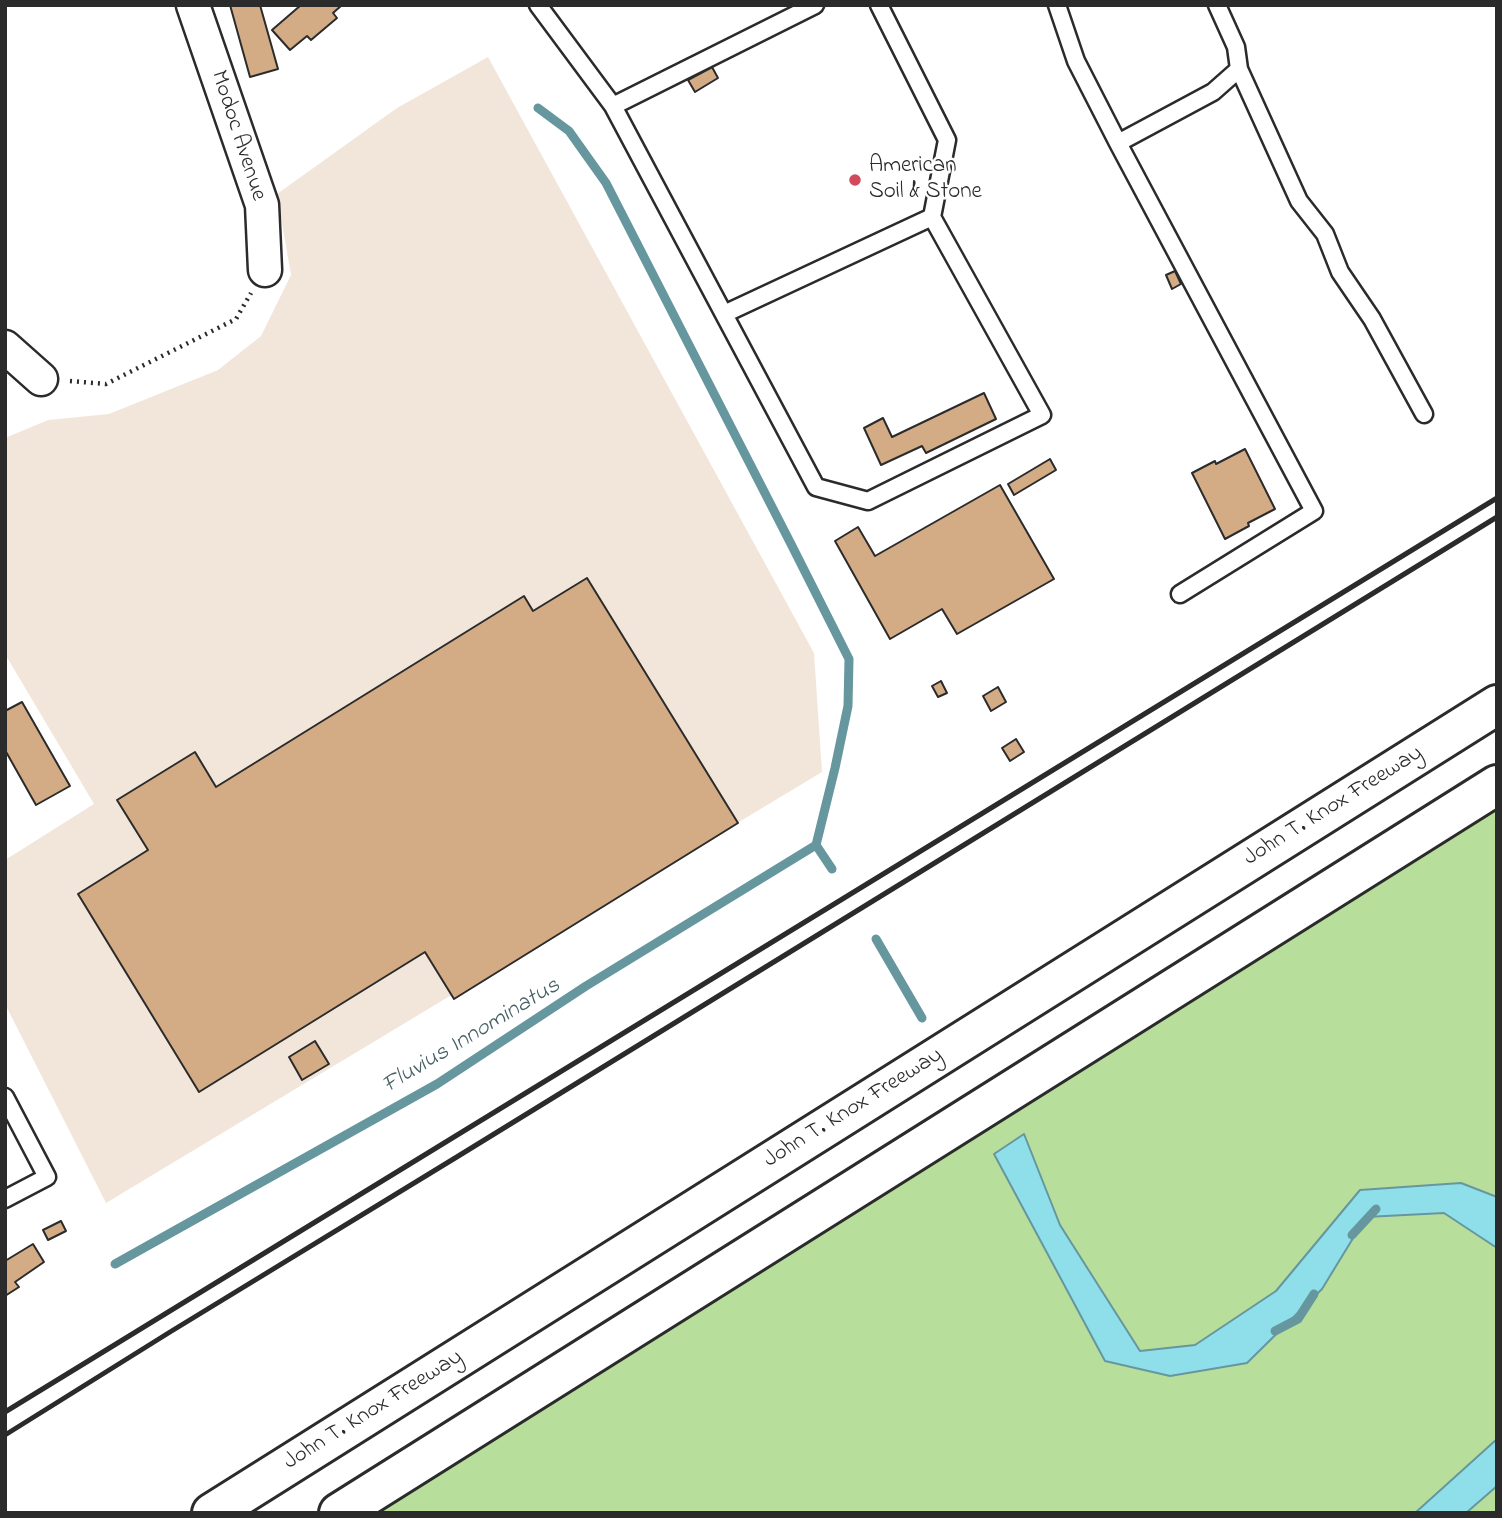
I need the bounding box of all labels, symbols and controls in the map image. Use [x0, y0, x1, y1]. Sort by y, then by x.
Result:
street label: Modoc Avenue [203, 67, 271, 205]
place label: American Soil & Stone [869, 153, 982, 207]
marker: American Soil & Stone [847, 172, 863, 188]
street label: John T. Knox Freeway [1239, 741, 1429, 873]
water label: Fluvius Innominatus [378, 973, 566, 1101]
street label: John T. Knox Freeway [759, 1043, 949, 1175]
street label: John T. Knox Freeway [279, 1345, 469, 1477]

